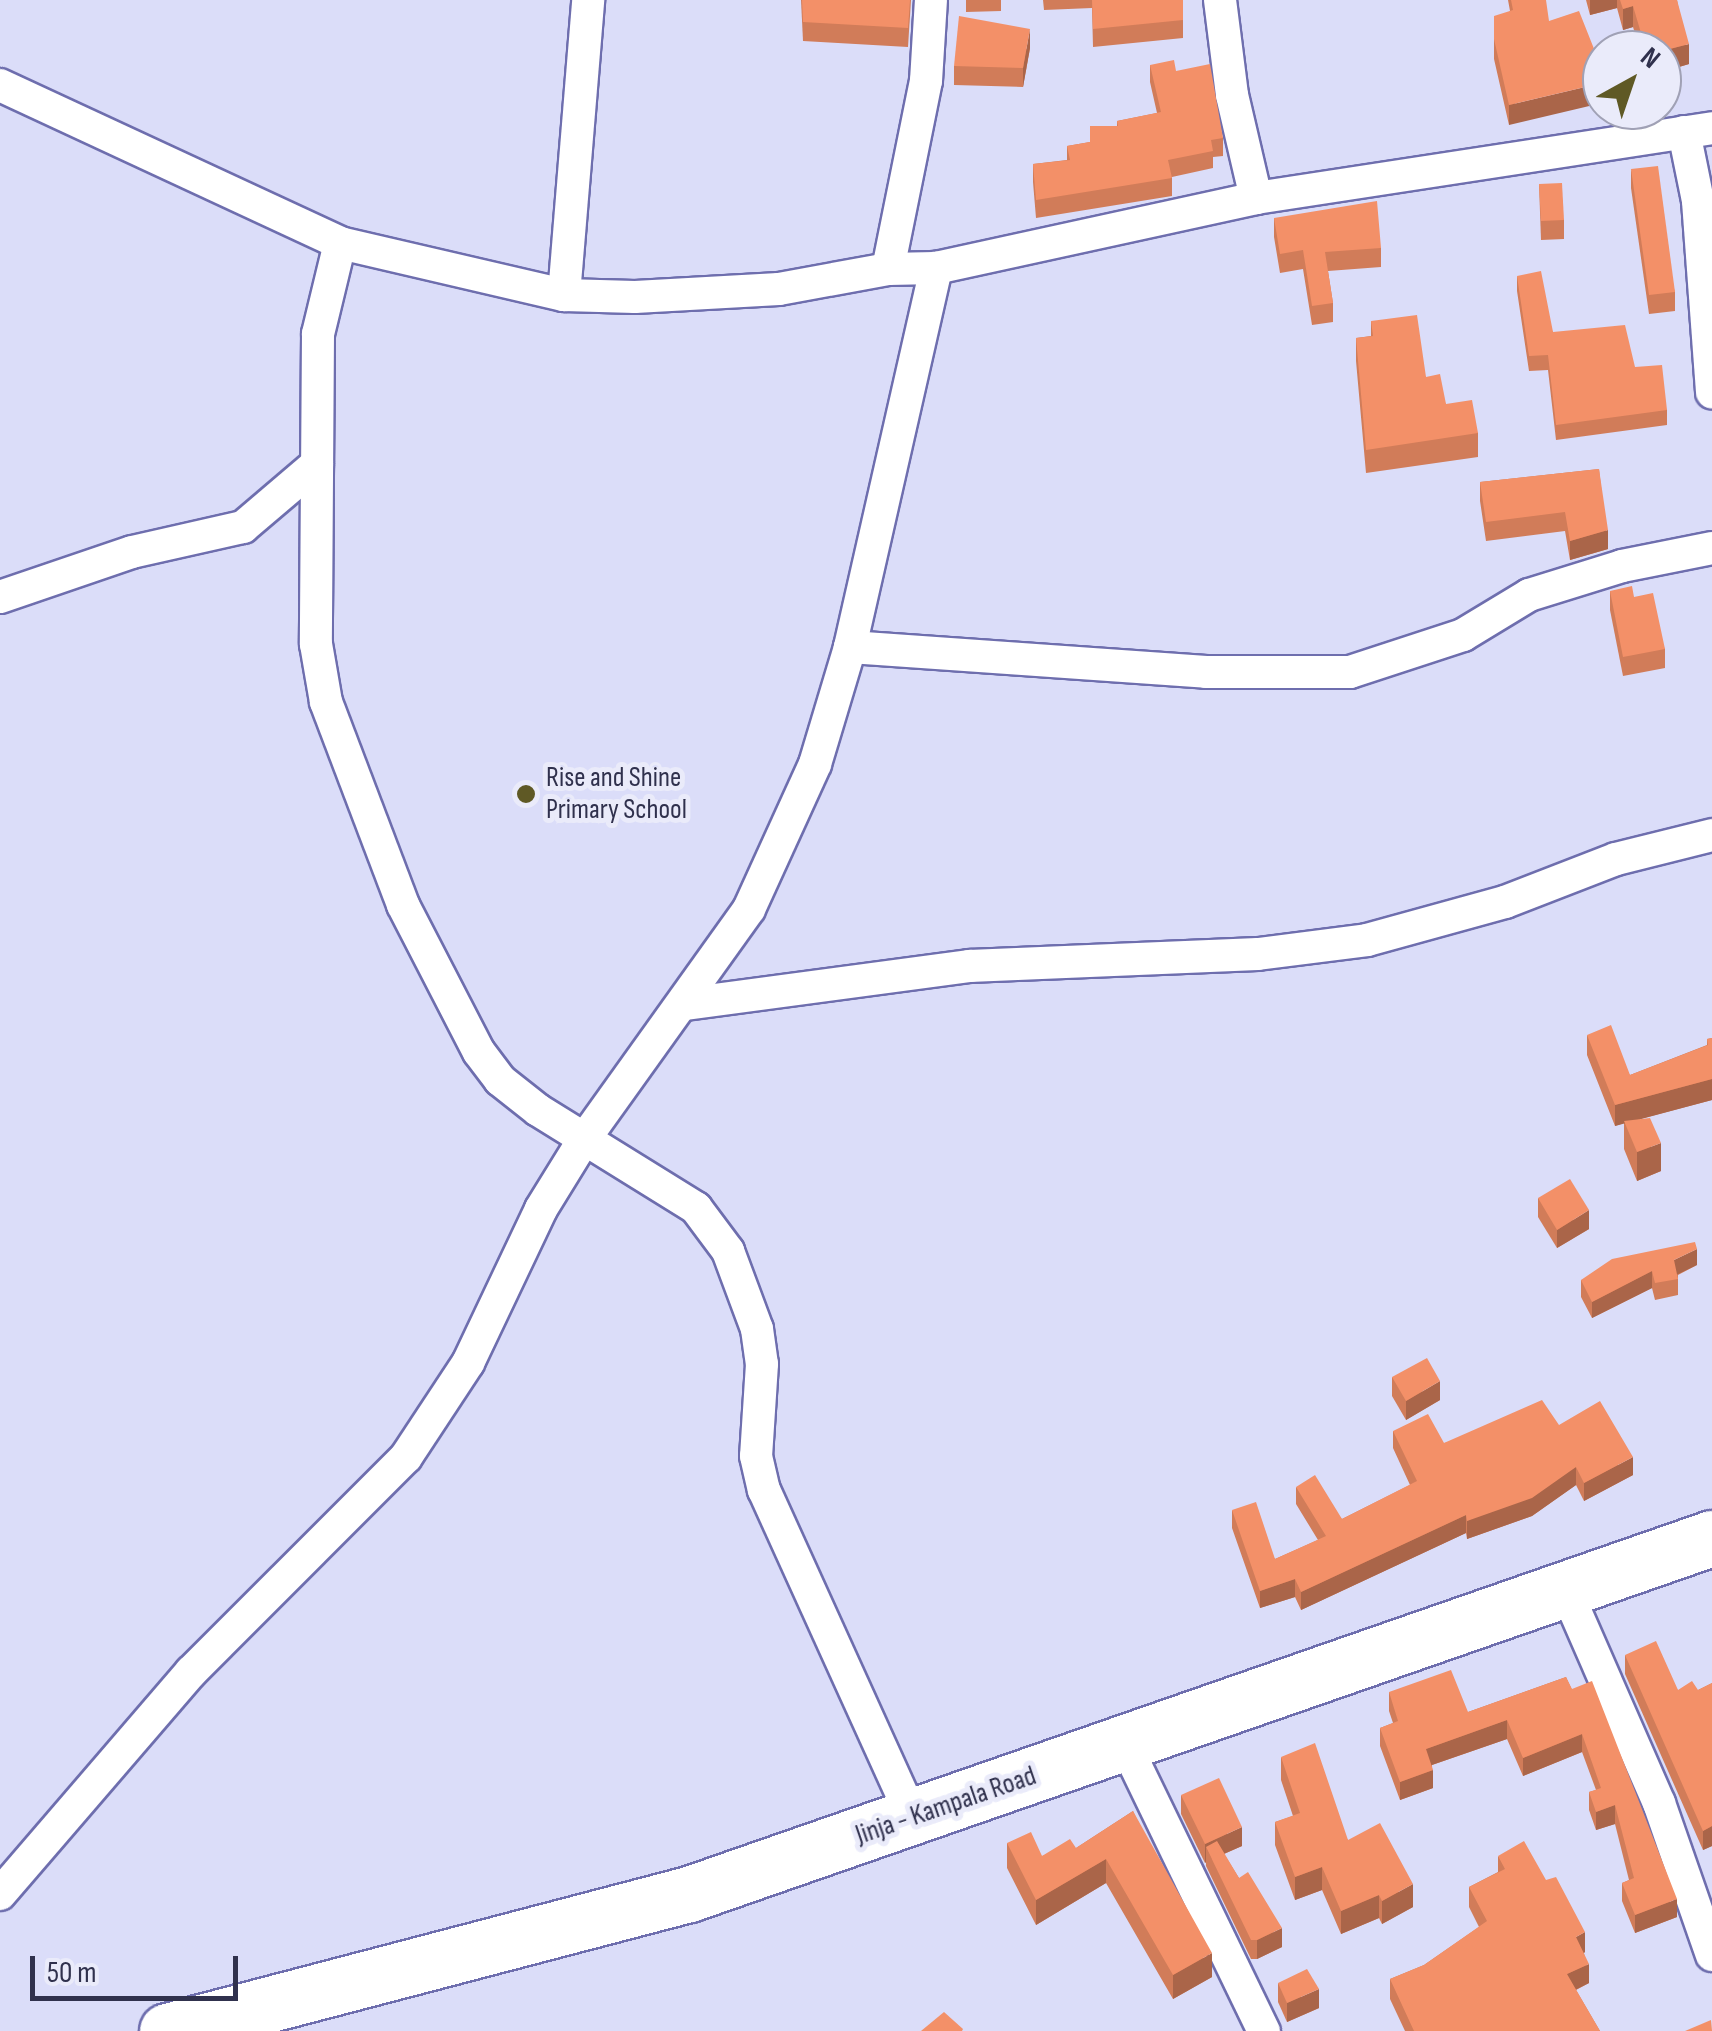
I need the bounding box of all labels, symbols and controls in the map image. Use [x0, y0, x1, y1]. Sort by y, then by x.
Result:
north arrow [1582, 30, 1682, 130]
text: N [1634, 41, 1667, 76]
place label: Rise and Shine Primary School [546, 761, 687, 827]
marker: Rise and Shine Primary School [515, 783, 537, 805]
street label: Jinja - Kampala Road [851, 1759, 1041, 1853]
scale bar [35, 1936, 242, 1998]
text: 50 m [47, 1955, 96, 1991]

